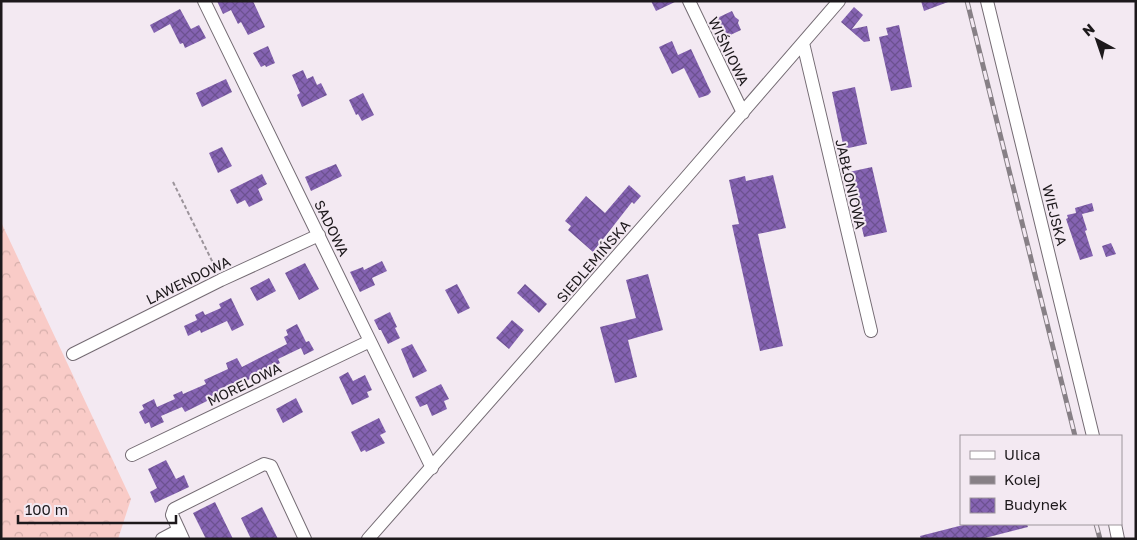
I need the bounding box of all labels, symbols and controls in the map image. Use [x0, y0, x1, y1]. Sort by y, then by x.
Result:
street label: WIŚNIOWA [705, 14, 753, 89]
north arrow [1072, 15, 1122, 65]
text: N [1079, 20, 1098, 40]
street label: JABŁONIOWA [832, 137, 870, 231]
street label: WIEJSKA [1039, 183, 1071, 248]
street label: SADOWA [311, 197, 353, 259]
street label: SIEDLEMIŃSKA [553, 216, 634, 306]
street label: LAWENDOWA [143, 252, 233, 308]
street label: MORELOWA [204, 359, 284, 409]
legend [960, 435, 1122, 525]
text: Ulica [1004, 445, 1040, 463]
text: Kolej [1004, 470, 1040, 488]
scale bar [18, 492, 175, 524]
text: Budynek [1004, 495, 1068, 513]
text: 100 m [25, 500, 68, 518]

